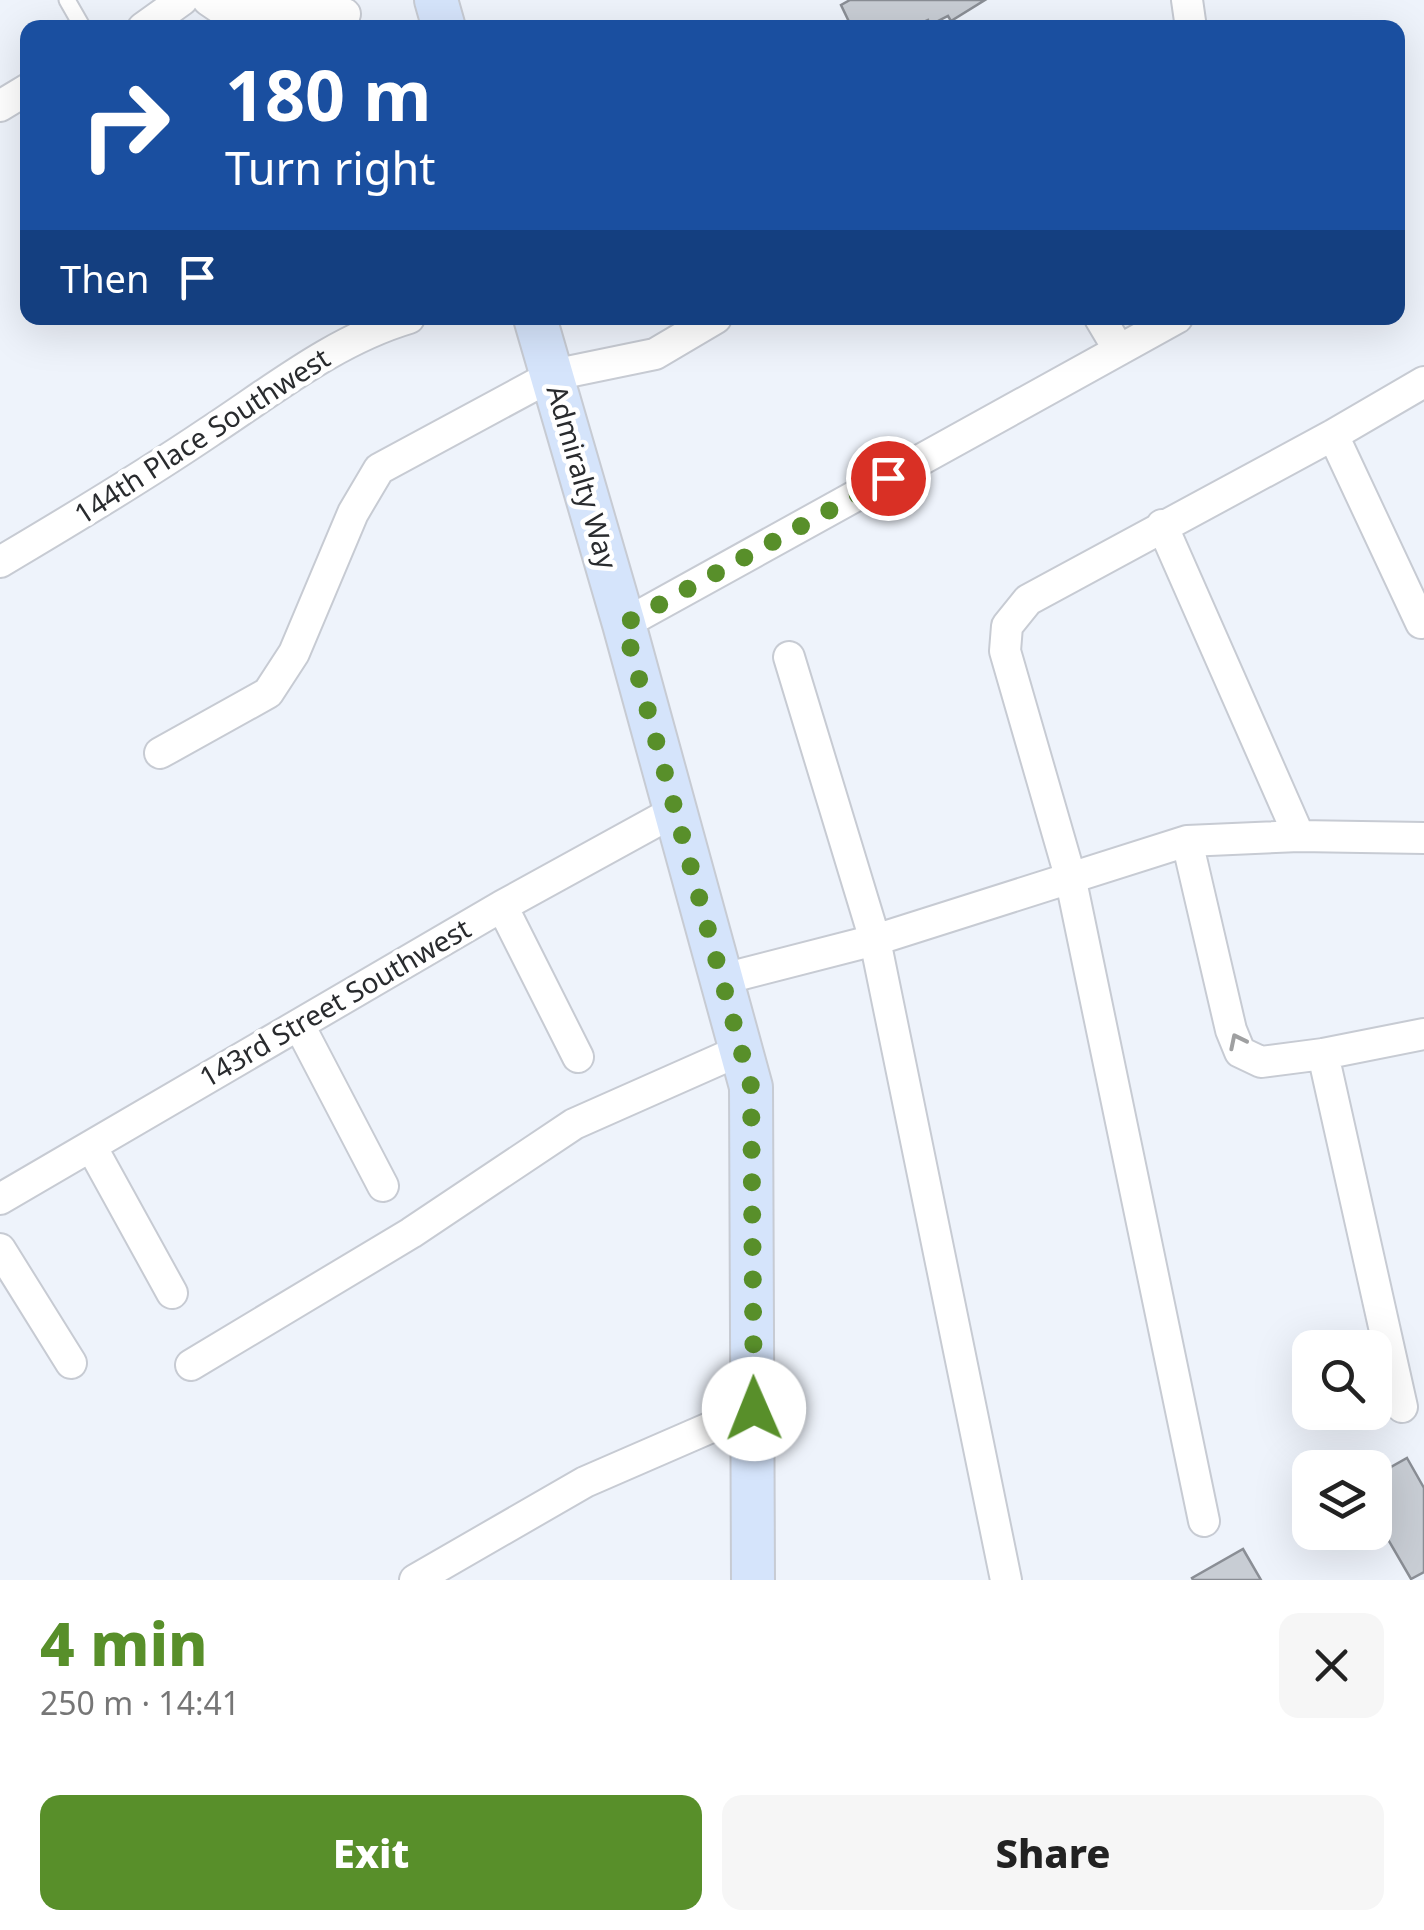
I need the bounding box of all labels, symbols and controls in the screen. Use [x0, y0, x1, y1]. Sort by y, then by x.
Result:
text: 180 m [225, 46, 432, 142]
icon: right [60, 60, 190, 190]
text: Turn right [225, 137, 436, 198]
icon: arrive [170, 250, 225, 305]
text: Then [60, 252, 150, 304]
street label: 144th Place Southwest [66, 338, 337, 532]
street label: Admiralty Way [539, 380, 628, 574]
pin [846, 436, 931, 521]
icon: arrive [861, 451, 916, 506]
street label: 143rd Street Southwest [192, 909, 477, 1095]
one-way arrow [1230, 1033, 1250, 1051]
map controls [1292, 1330, 1392, 1550]
button: search [1292, 1330, 1392, 1430]
position arrow [702, 1357, 806, 1461]
button: layers [1292, 1450, 1392, 1550]
text: 4 min [40, 1602, 208, 1684]
button: close [1279, 1613, 1384, 1718]
text: 250 m · 14:41 [40, 1681, 240, 1724]
button: Exit [40, 1795, 702, 1910]
button: Share [722, 1795, 1384, 1910]

